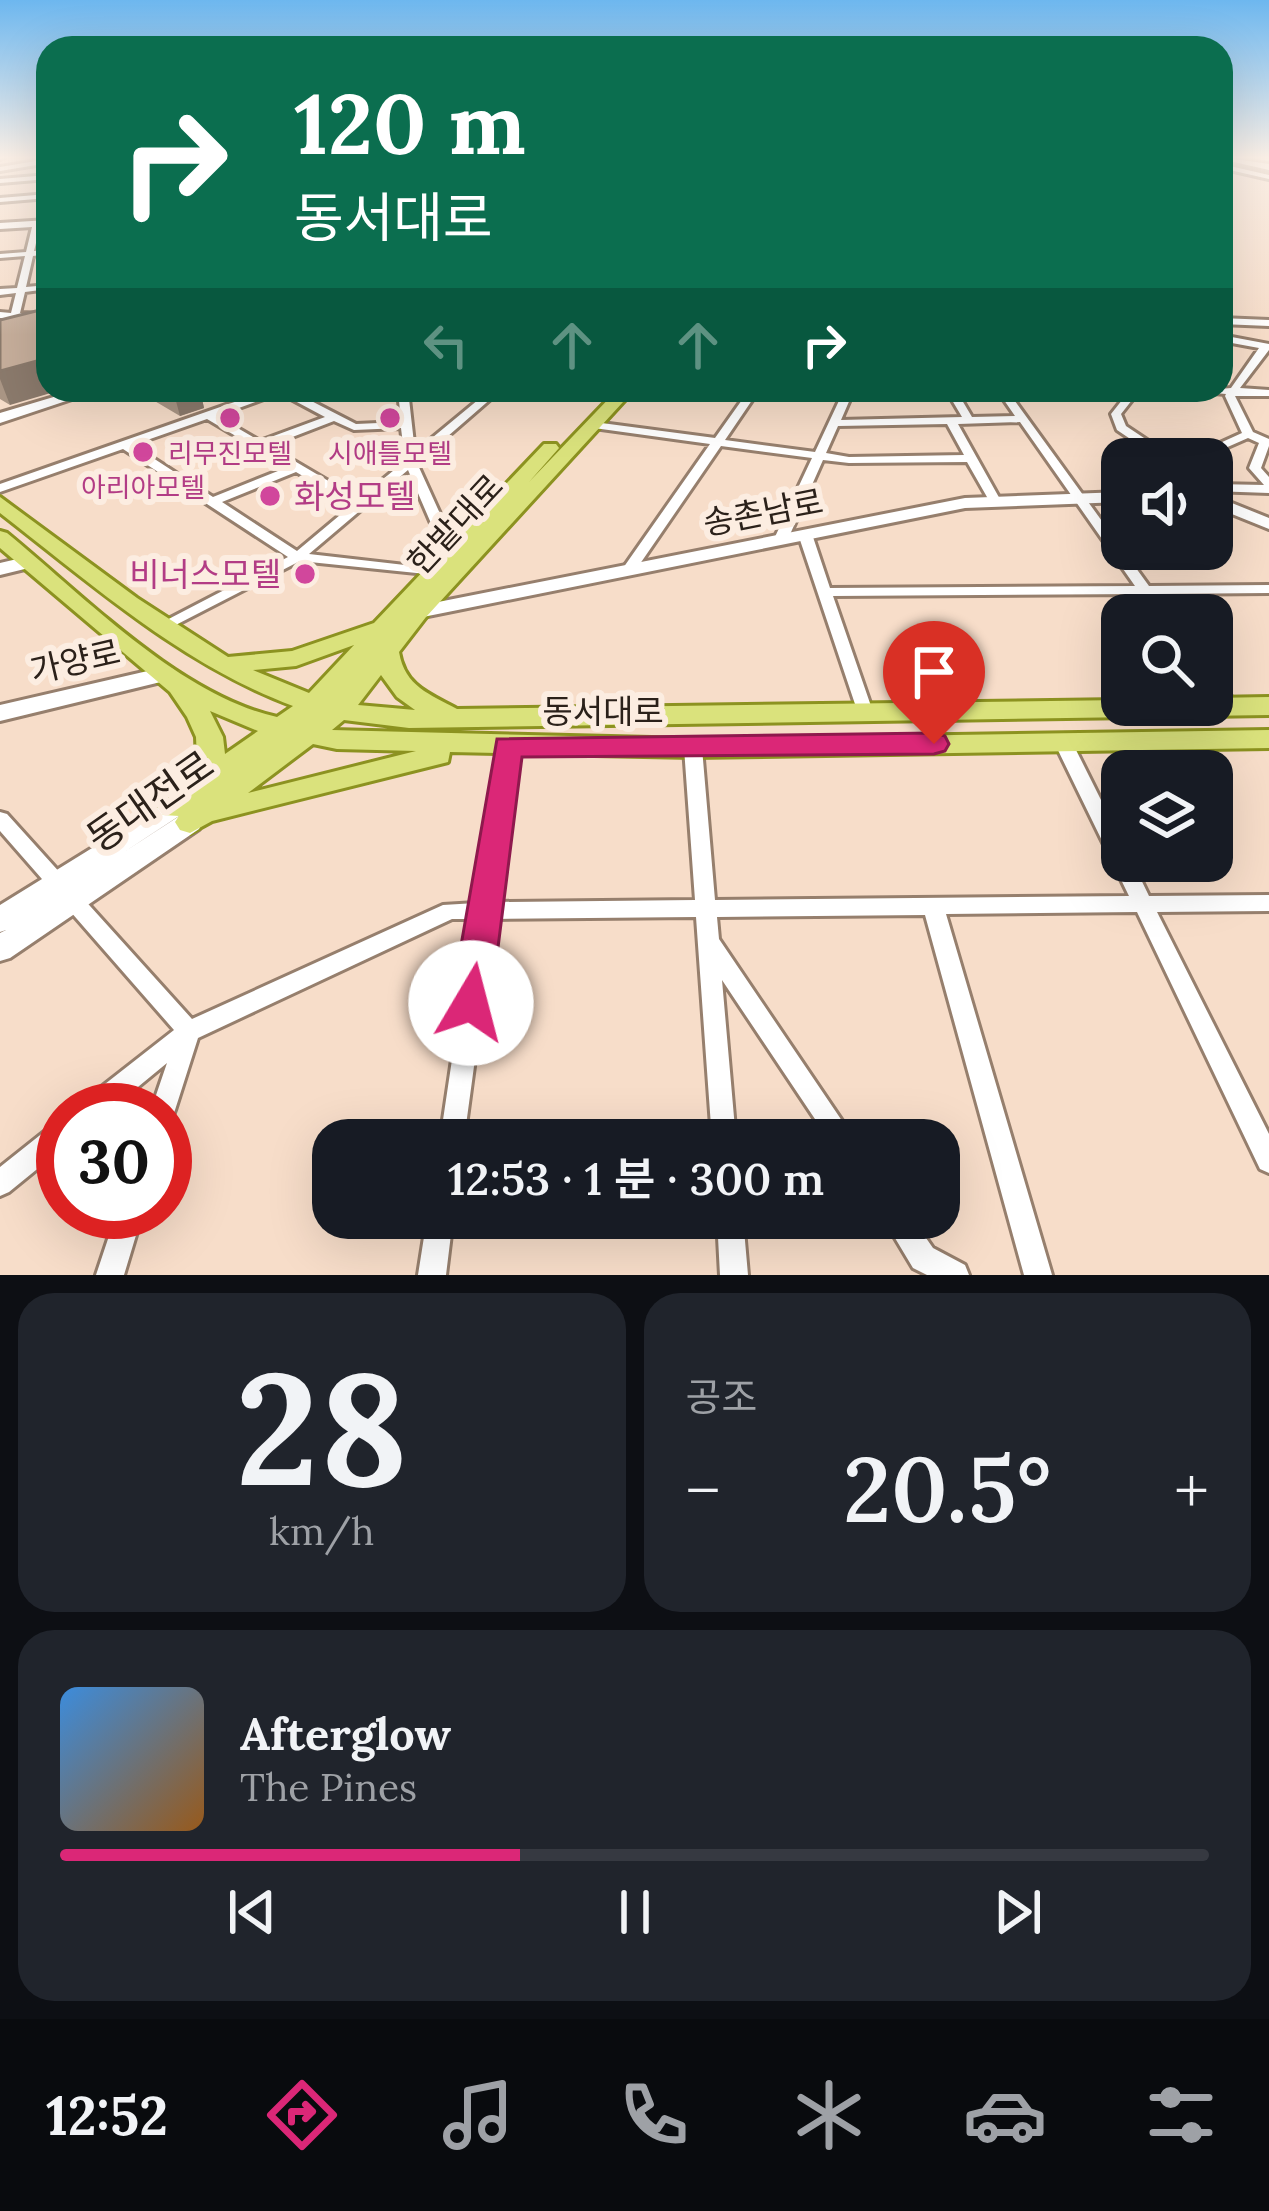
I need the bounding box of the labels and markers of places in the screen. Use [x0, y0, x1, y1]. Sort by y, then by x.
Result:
marker: 리무진모텔 [217, 405, 243, 431]
marker: 시애틀모텔 [377, 405, 403, 431]
place label: 리무진모텔 [168, 436, 292, 470]
place label: 시애틀모텔 [328, 436, 452, 470]
marker: 아리아모텔 [130, 439, 156, 465]
place label: 아리아모텔 [81, 470, 205, 504]
place label: 화성모텔 [294, 475, 415, 517]
marker: 화성모텔 [257, 483, 283, 509]
place label: 비너스모텔 [129, 553, 281, 595]
marker: 비너스모텔 [292, 561, 318, 587]
pin [883, 621, 985, 744]

